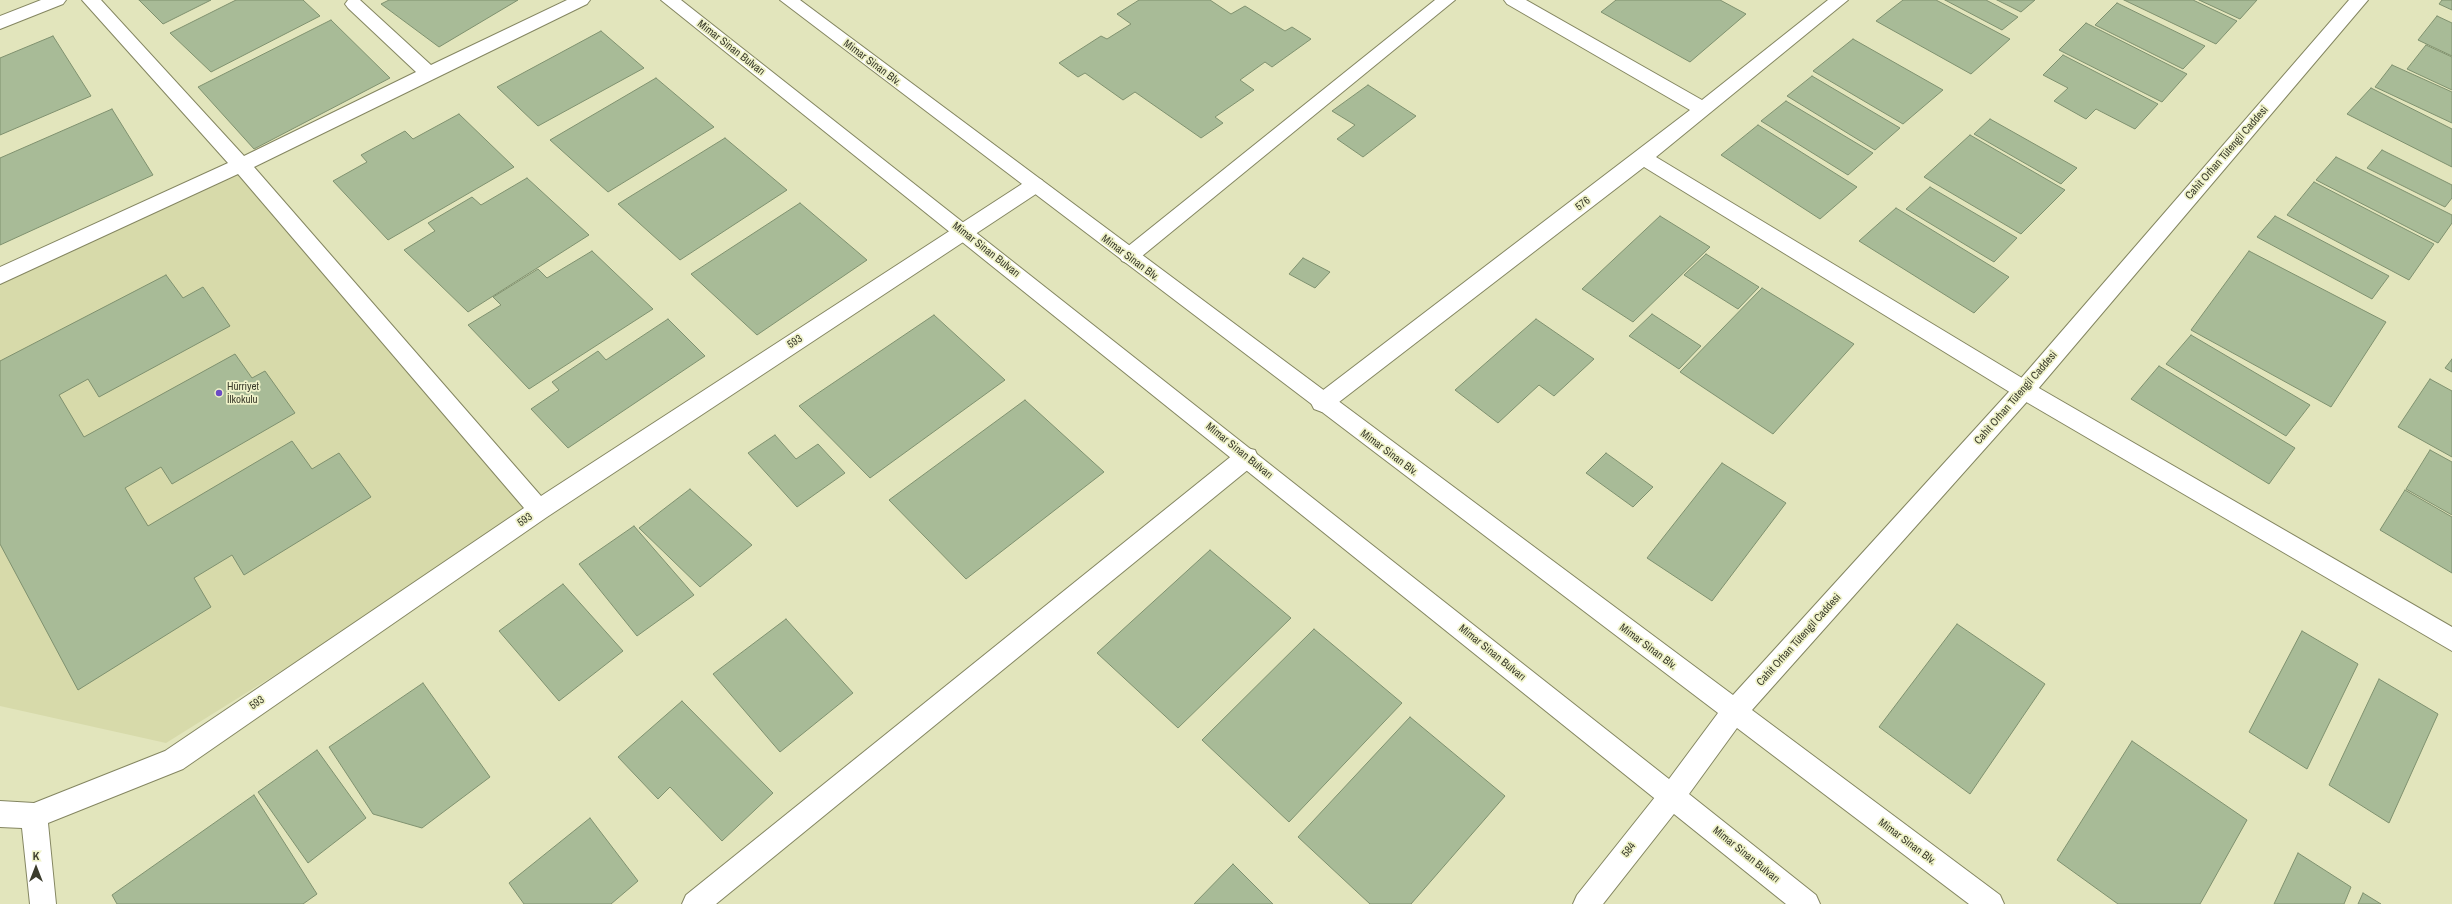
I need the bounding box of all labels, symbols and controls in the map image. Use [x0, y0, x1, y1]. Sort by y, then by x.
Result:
street label: Mimar Sinan Bulvarı [695, 17, 767, 79]
street label: Mimar Sinan Blv. [841, 37, 903, 89]
street label: Cahit Orhan Tütengil Caddesi [2183, 104, 2271, 202]
street label: 576 [1573, 194, 1593, 214]
street label: Mimar Sinan Bulvarı [950, 219, 1022, 281]
street label: Mimar Sinan Blv. [1099, 232, 1161, 284]
street label: 593 [785, 332, 805, 352]
street label: Cahit Orhan Tütengil Caddesi [1972, 349, 2060, 447]
place label: Hürriyet İlkokulu [227, 380, 259, 406]
marker: Hürriyet İlkokulu [214, 388, 224, 398]
street label: Mimar Sinan Bulvarı [1203, 420, 1275, 482]
street label: Mimar Sinan Blv. [1358, 427, 1420, 479]
street label: 593 [515, 510, 535, 530]
street label: Cahit Orhan Tütengil Caddesi [1754, 591, 1844, 689]
street label: Mimar Sinan Blv. [1617, 621, 1679, 673]
street label: Mimar Sinan Bulvarı [1456, 622, 1528, 684]
street label: 593 [247, 693, 267, 713]
street label: Mimar Sinan Blv. [1876, 816, 1938, 868]
street label: Mimar Sinan Bulvarı [1710, 824, 1782, 886]
street label: 584 [1619, 840, 1639, 860]
north arrow [16, 848, 56, 888]
text: K [33, 849, 39, 863]

